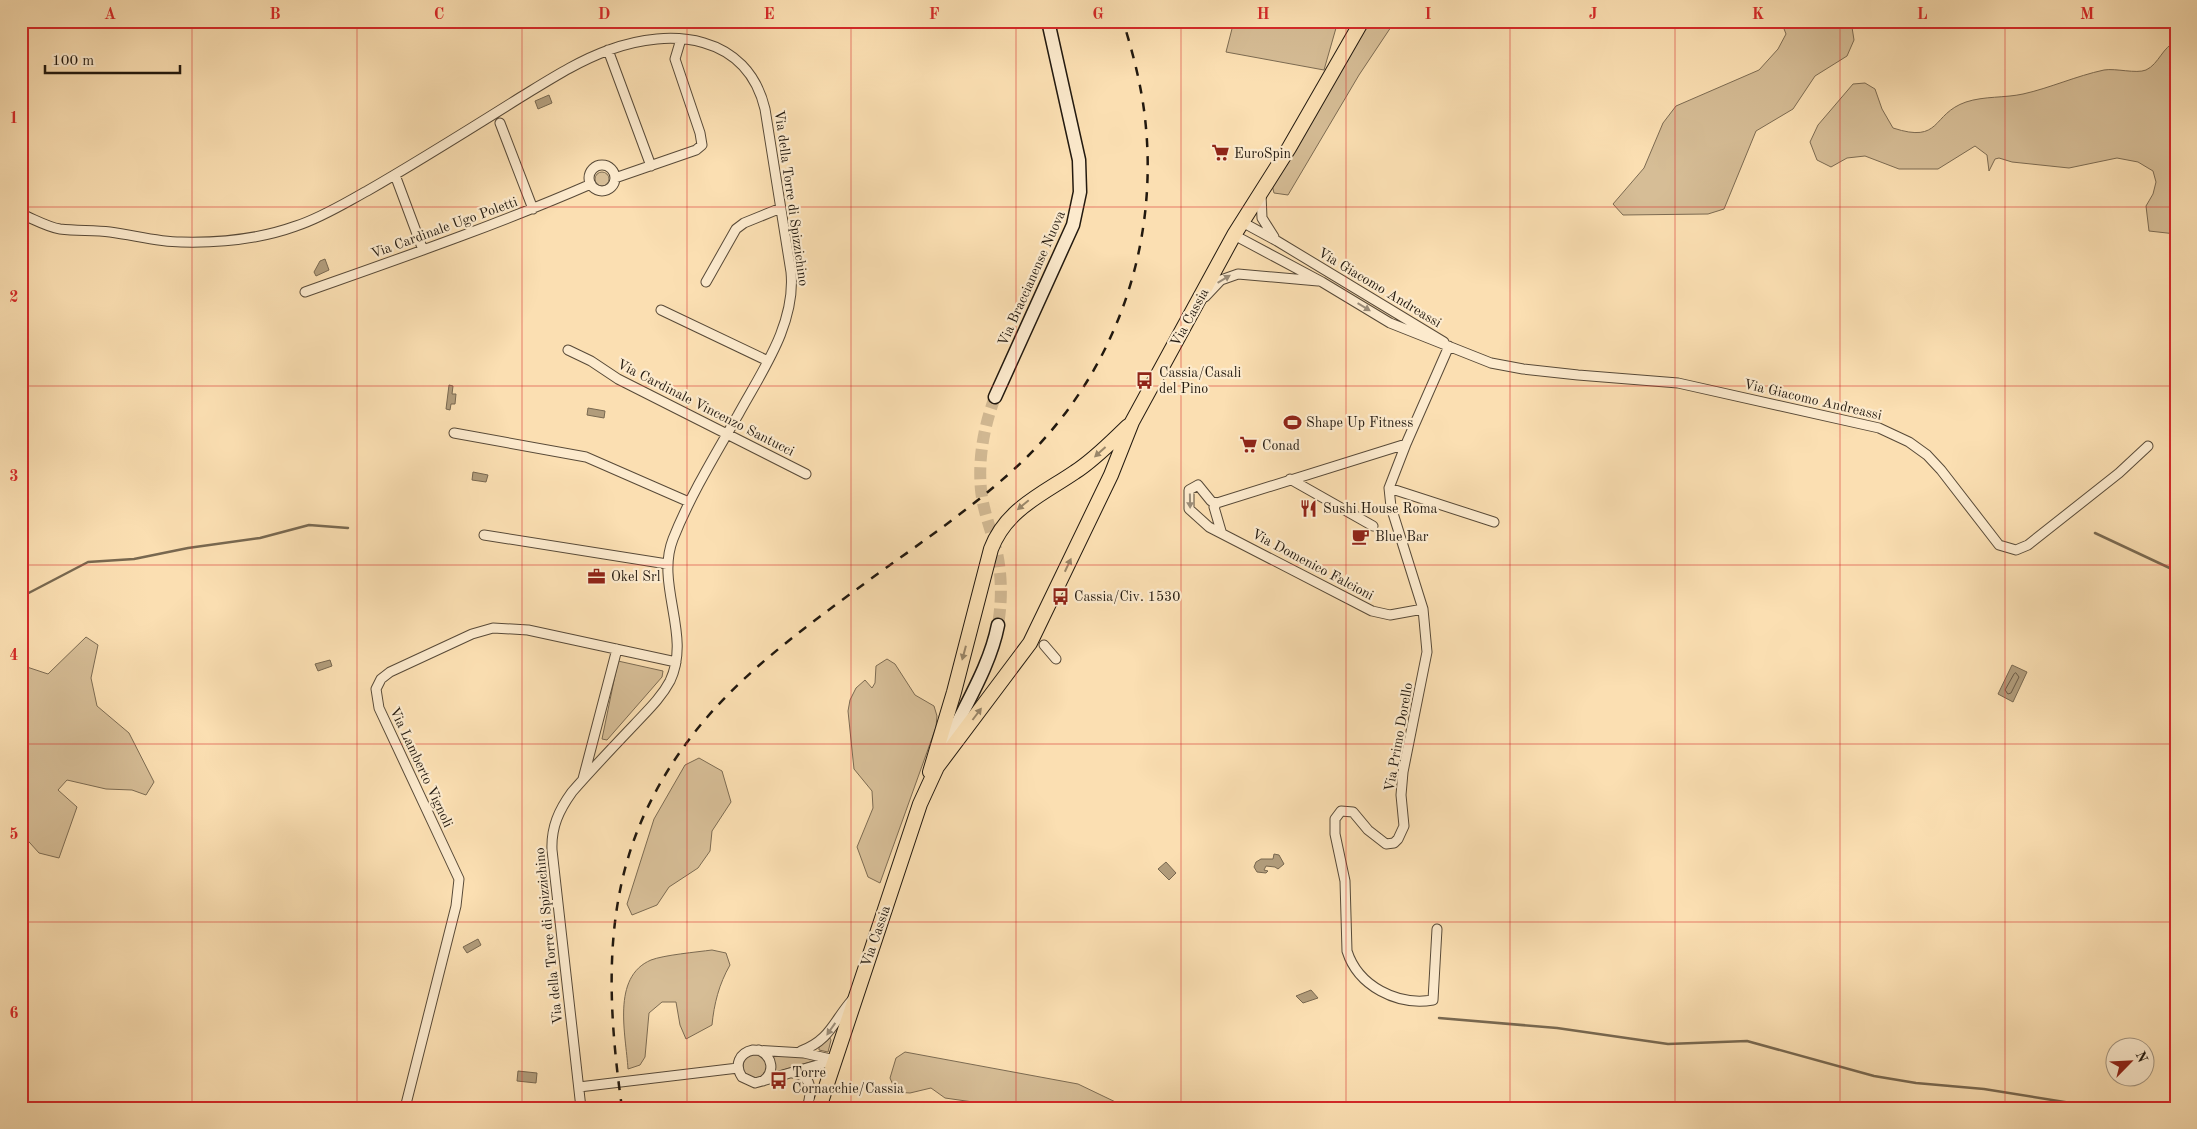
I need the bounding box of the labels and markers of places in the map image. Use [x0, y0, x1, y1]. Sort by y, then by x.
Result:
supermarket icon: EuroSpin [1210, 143, 1230, 163]
place label: EuroSpin [1234, 147, 1292, 161]
place label: Cassia/Casali del Pino [1159, 366, 1242, 396]
bus stop icon: Cassia/Casali del Pino [1135, 370, 1155, 390]
sports icon: Shape Up Fitness [1282, 412, 1302, 432]
place label: Shape Up Fitness [1306, 416, 1413, 430]
supermarket icon: Conad [1238, 435, 1258, 455]
place label: Conad [1262, 439, 1300, 453]
restaurant icon: Sushi House Roma [1299, 498, 1319, 518]
place label: Sushi House Roma [1323, 502, 1438, 516]
cafe icon: Blue Bar [1351, 526, 1371, 546]
place label: Blue Bar [1375, 530, 1429, 544]
office icon: Okel Srl [587, 566, 607, 586]
place label: Okel Srl [611, 570, 661, 584]
bus stop icon: Cassia/Civ. 1530 [1050, 586, 1070, 606]
place label: Cassia/Civ. 1530 [1074, 590, 1180, 604]
place label: Torre Cornacchie/Cassia [792, 1066, 904, 1096]
bus stop icon: Torre Cornacchie/Cassia [768, 1070, 788, 1090]

